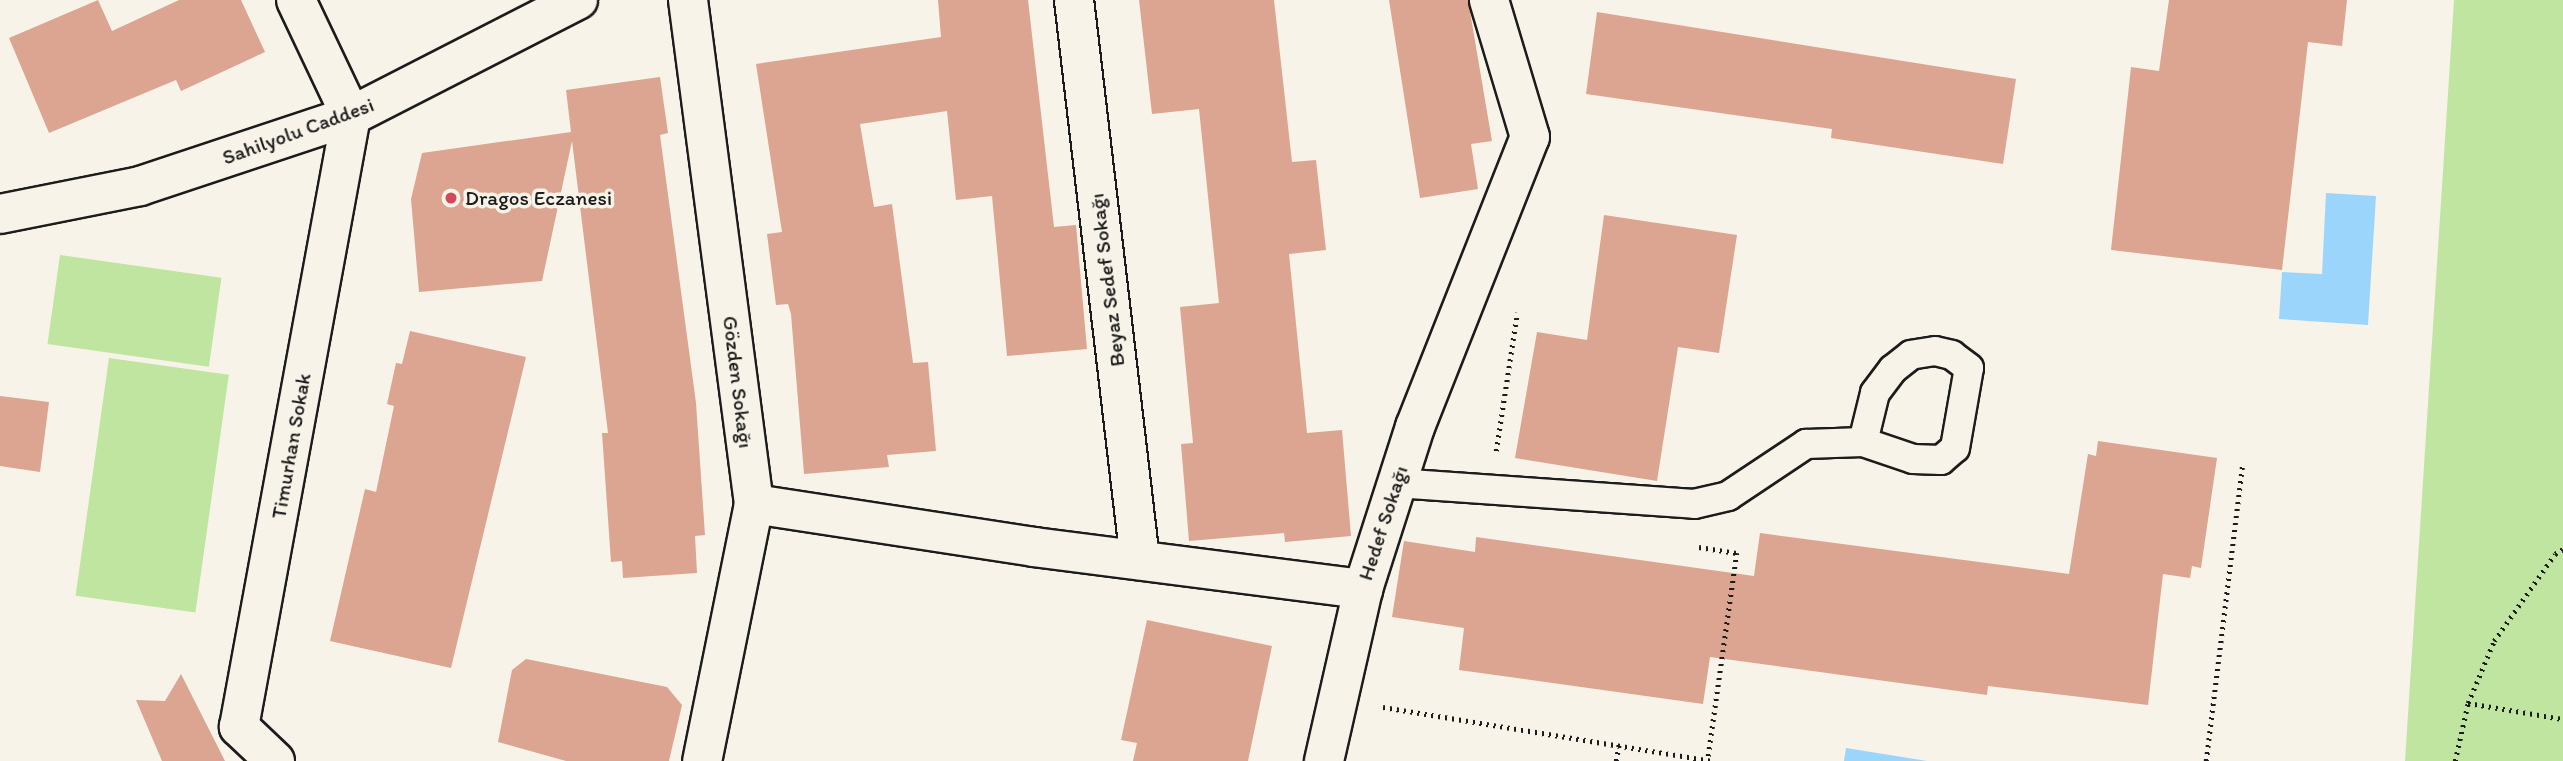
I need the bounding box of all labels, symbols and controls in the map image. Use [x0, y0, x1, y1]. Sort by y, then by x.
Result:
street label: Sahilyolu Caddesi [218, 92, 378, 170]
place label: Dragos Eczanesi [465, 185, 612, 211]
marker: Dragos Eczanesi [443, 190, 459, 206]
street label: Beyaz Sedef Sokağı [1084, 192, 1130, 368]
street label: Gözden Sokağı [717, 315, 759, 449]
street label: Timurhan Sokak [266, 371, 316, 521]
street label: Hedef Sokağı [1353, 463, 1413, 583]

